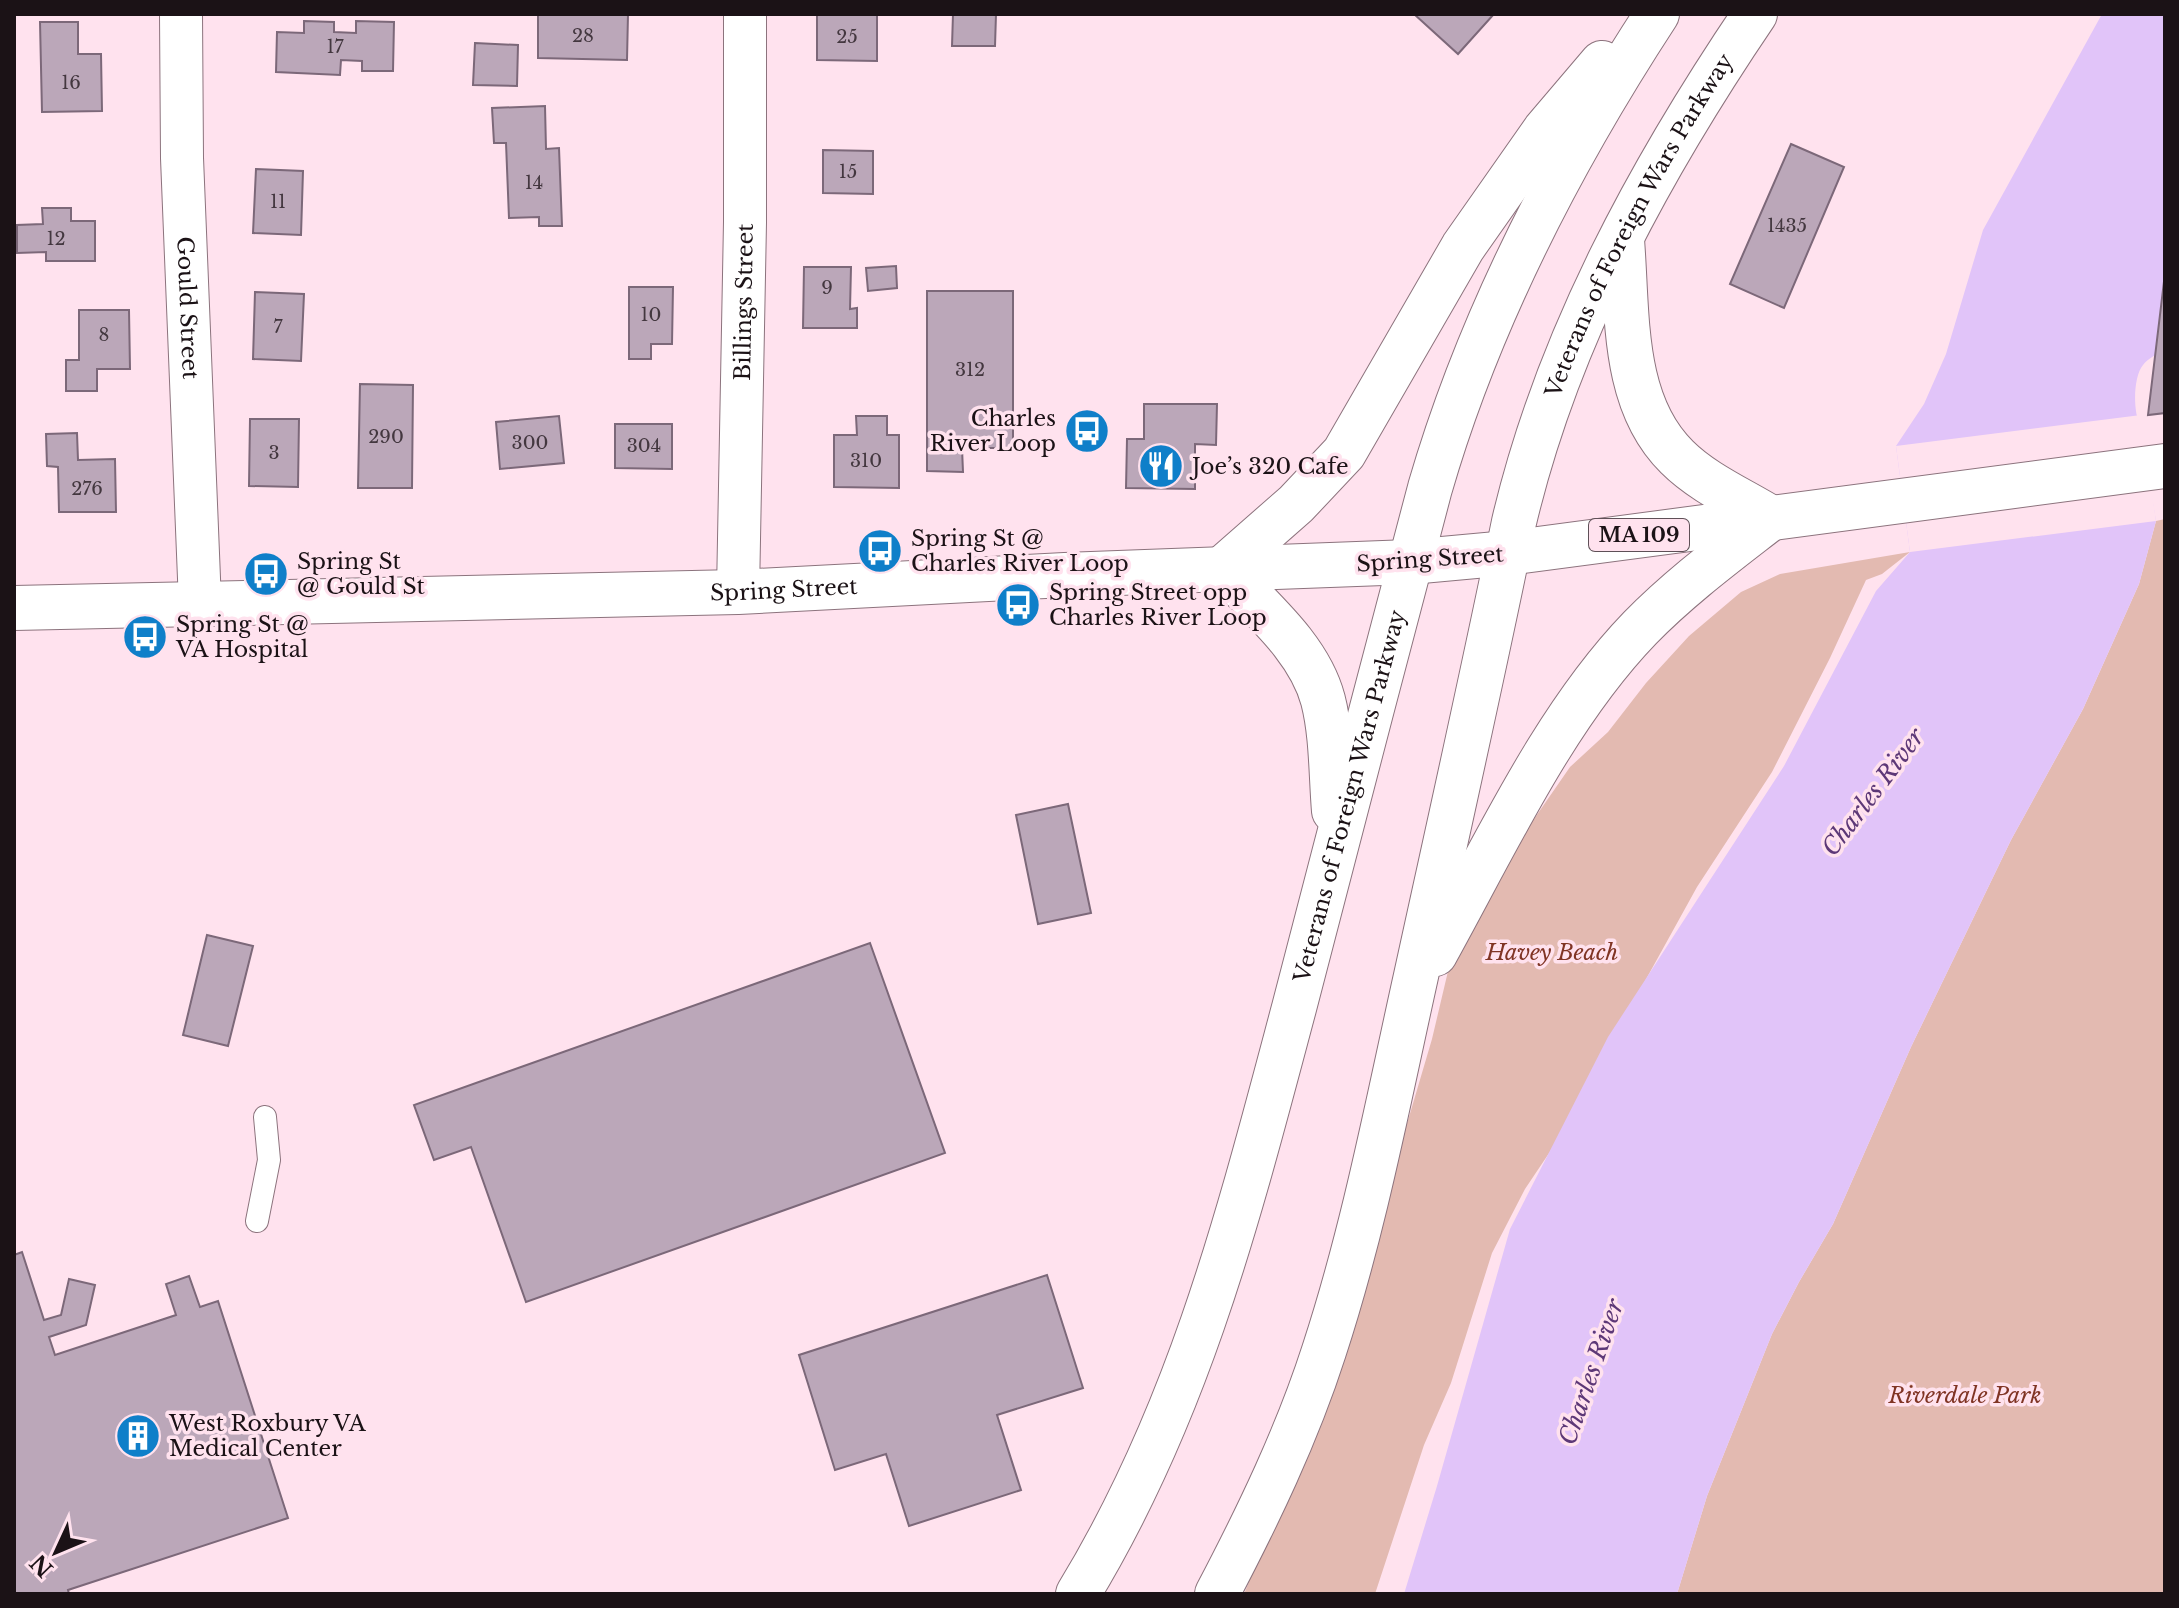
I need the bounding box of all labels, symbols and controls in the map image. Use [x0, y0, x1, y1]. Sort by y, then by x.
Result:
house number: 28 [572, 25, 594, 47]
house number: 25 [836, 26, 858, 48]
house number: 17 [326, 36, 344, 58]
street label: Veterans of Foreign Wars Parkway [1539, 48, 1739, 402]
house number: 16 [61, 72, 81, 94]
house number: 15 [839, 161, 857, 183]
house number: 14 [525, 172, 543, 194]
house number: 11 [270, 191, 286, 213]
house number: 1435 [1767, 215, 1807, 237]
street label: Billings Street [729, 223, 758, 381]
house number: 12 [46, 228, 66, 250]
street label: Gould Street [172, 236, 204, 380]
house number: 9 [821, 277, 833, 299]
house number: 10 [641, 304, 661, 326]
house number: 7 [273, 316, 283, 338]
house number: 8 [99, 324, 109, 346]
house number: 312 [955, 359, 985, 381]
place label: Charles River Loop [930, 405, 1056, 457]
bus stop icon: Charles River Loop [1063, 407, 1111, 455]
house number: 290 [368, 426, 404, 448]
house number: 300 [512, 432, 548, 454]
house number: 304 [627, 435, 661, 457]
house number: 3 [268, 442, 280, 464]
restaurant icon: Joe’s 320 Cafe [1137, 442, 1185, 490]
house number: 310 [850, 450, 882, 472]
place label: Joe’s 320 Cafe [1189, 453, 1349, 480]
house number: 276 [71, 478, 103, 500]
road number: MA 109 [1589, 519, 1689, 551]
place label: Spring St @ Charles River Loop [911, 525, 1129, 577]
bus stop icon: Spring St @ Charles River Loop [856, 527, 904, 575]
street label: Spring Street [1355, 540, 1505, 578]
place label: Spring St @ Gould St [297, 548, 426, 600]
bus stop icon: Spring St @ Gould St [242, 550, 290, 598]
street label: Spring Street [710, 572, 859, 606]
place label: Spring Street opp Charles River Loop [1049, 579, 1267, 631]
bus stop icon: Spring Street opp Charles River Loop [994, 581, 1042, 629]
street label: Veterans of Foreign Wars Parkway [1288, 607, 1411, 986]
place label: Spring St @ VA Hospital [175, 611, 309, 663]
bus stop icon: Spring St @ VA Hospital [121, 613, 169, 661]
water label: Charles River [1816, 722, 1931, 861]
park label: Havey Beach [1485, 939, 1618, 966]
water label: Charles River [1553, 1295, 1630, 1449]
park label: Riverdale Park [1887, 1382, 2042, 1409]
place label: West Roxbury VA Medical Center [168, 1410, 367, 1462]
building icon: West Roxbury VA Medical Center [114, 1412, 162, 1460]
north arrow [16, 1512, 96, 1592]
text: N [25, 1549, 59, 1582]

